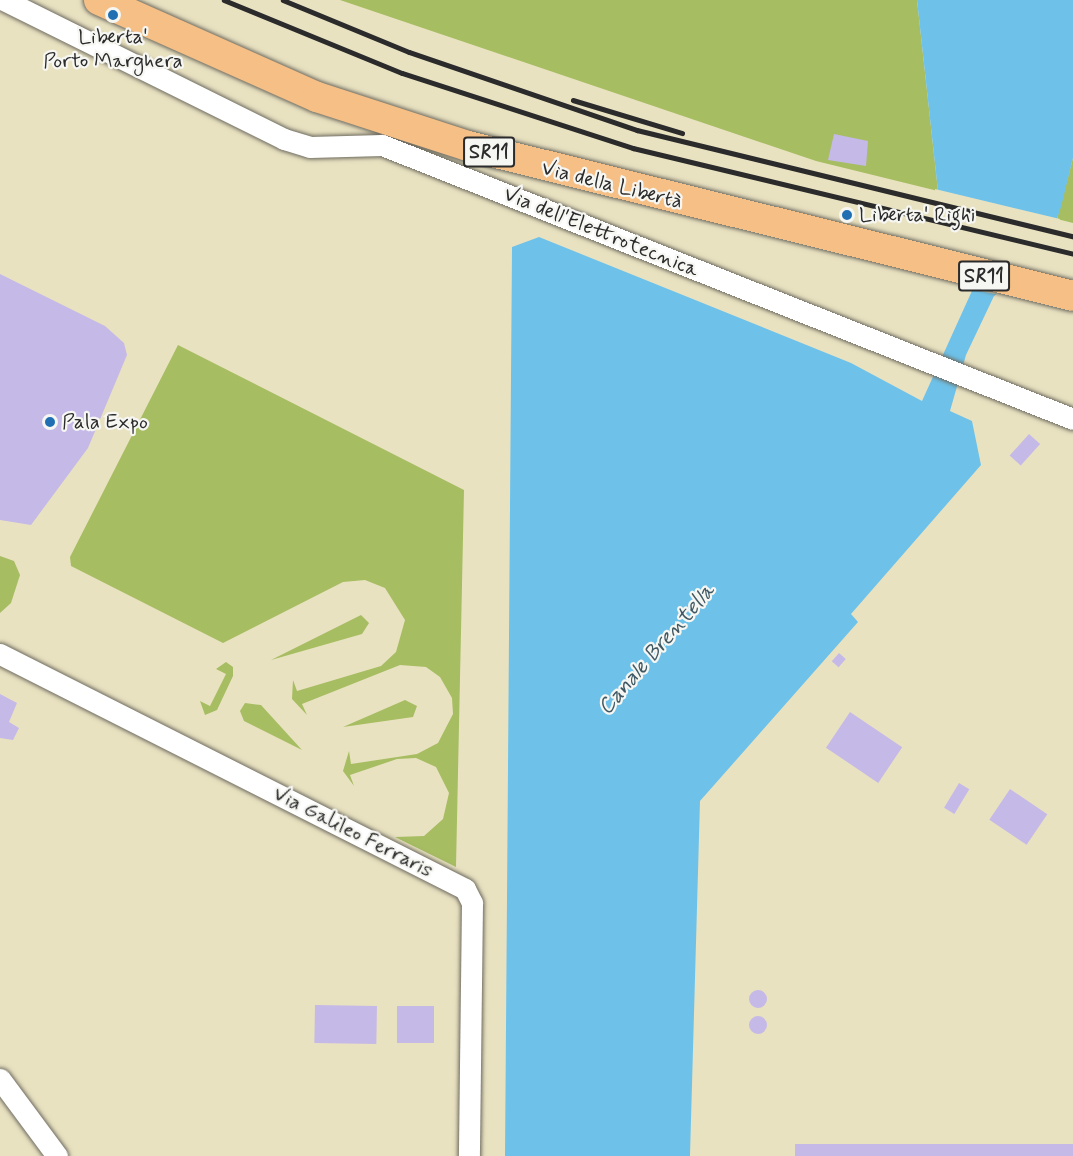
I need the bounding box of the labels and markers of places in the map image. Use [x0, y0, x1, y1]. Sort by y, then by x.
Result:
marker: Liberta' Porto Marghera [106, 8, 120, 22]
place label: Liberta' Porto Marghera [43, 24, 183, 74]
place label: Liberta' Righi [859, 202, 976, 228]
marker: Liberta' Righi [840, 208, 854, 222]
place label: Pala Expo [62, 409, 148, 435]
marker: Pala Expo [43, 415, 57, 429]

